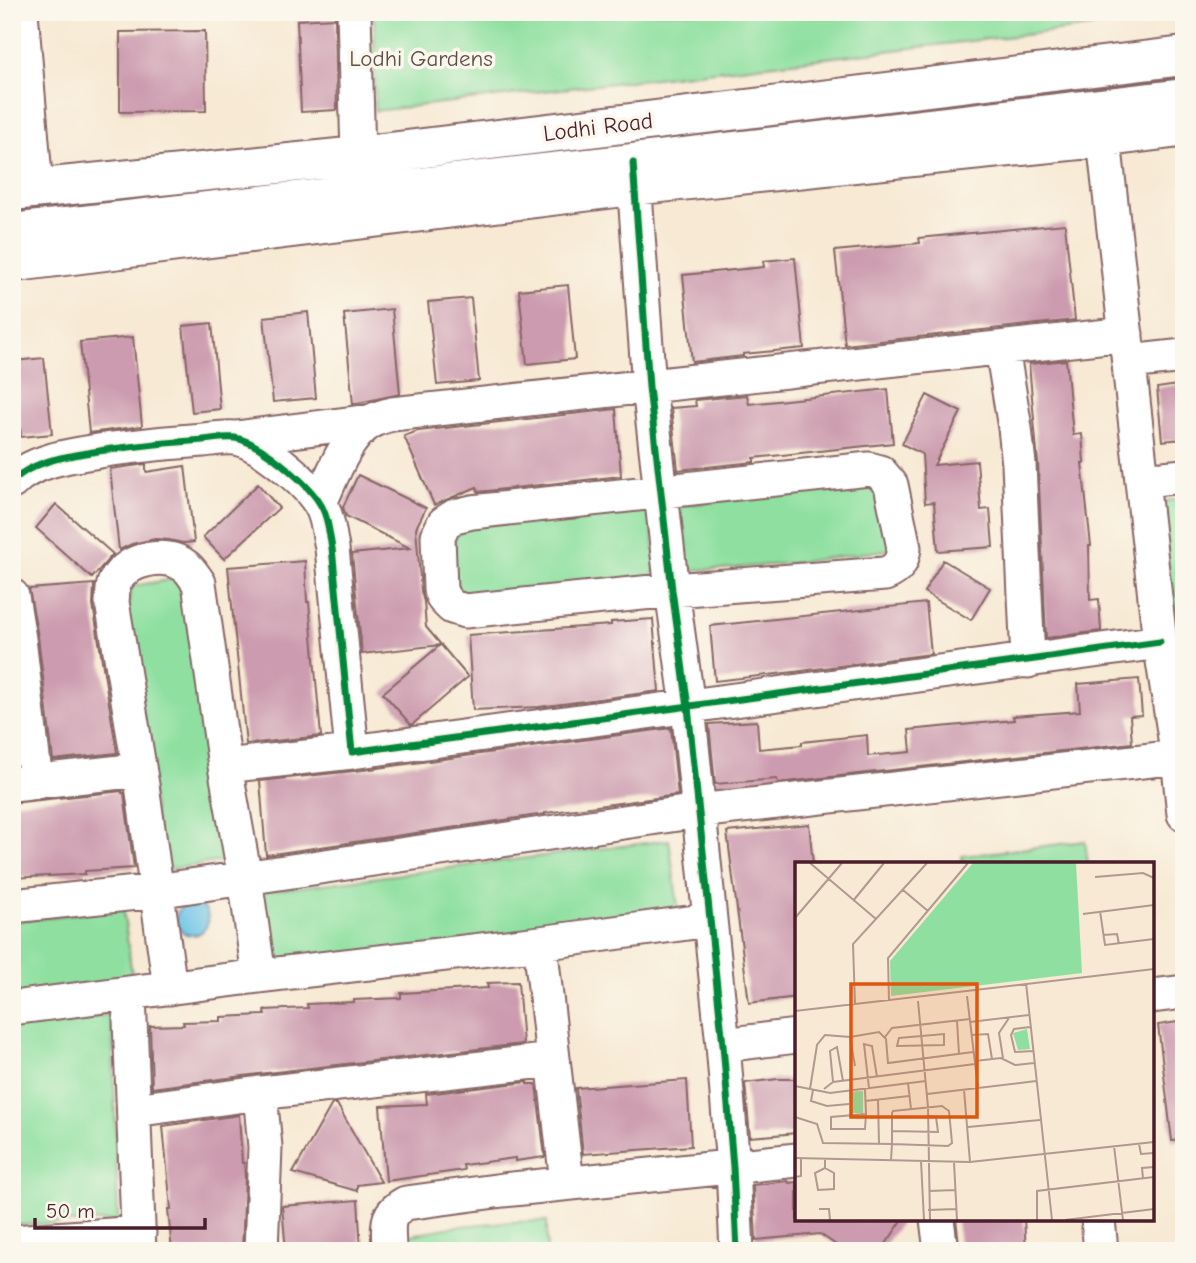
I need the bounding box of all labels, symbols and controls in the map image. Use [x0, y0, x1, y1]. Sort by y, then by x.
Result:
park label: Lodhi Gardens [349, 45, 493, 72]
street label: Lodhi Road [542, 107, 654, 147]
inset map [795, 862, 1154, 1221]
scale bar [35, 1186, 205, 1230]
text: 50 m [46, 1199, 95, 1223]

